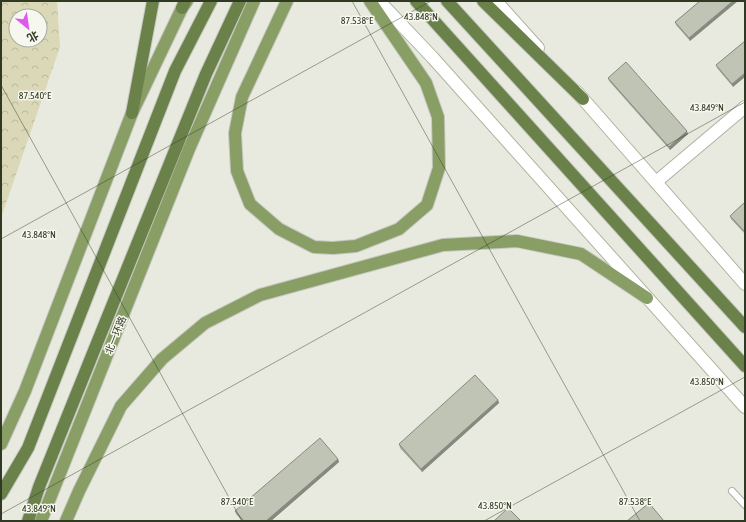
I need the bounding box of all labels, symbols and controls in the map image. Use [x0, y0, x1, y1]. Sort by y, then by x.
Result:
north arrow [8, 8, 48, 48]
text: 43.848°N [404, 11, 438, 22]
text: 87.538°E [341, 15, 374, 26]
text: 北 [25, 29, 41, 45]
text: 87.540°E [19, 90, 52, 101]
text: 43.849°N [690, 102, 724, 113]
text: 43.848°N [22, 229, 56, 240]
street label: 北一环路 [103, 315, 128, 356]
text: 43.850°N [690, 376, 724, 387]
text: 87.540°E [221, 496, 254, 507]
text: 87.538°E [619, 496, 652, 507]
text: 43.850°N [478, 500, 512, 511]
text: 43.849°N [22, 503, 56, 514]

